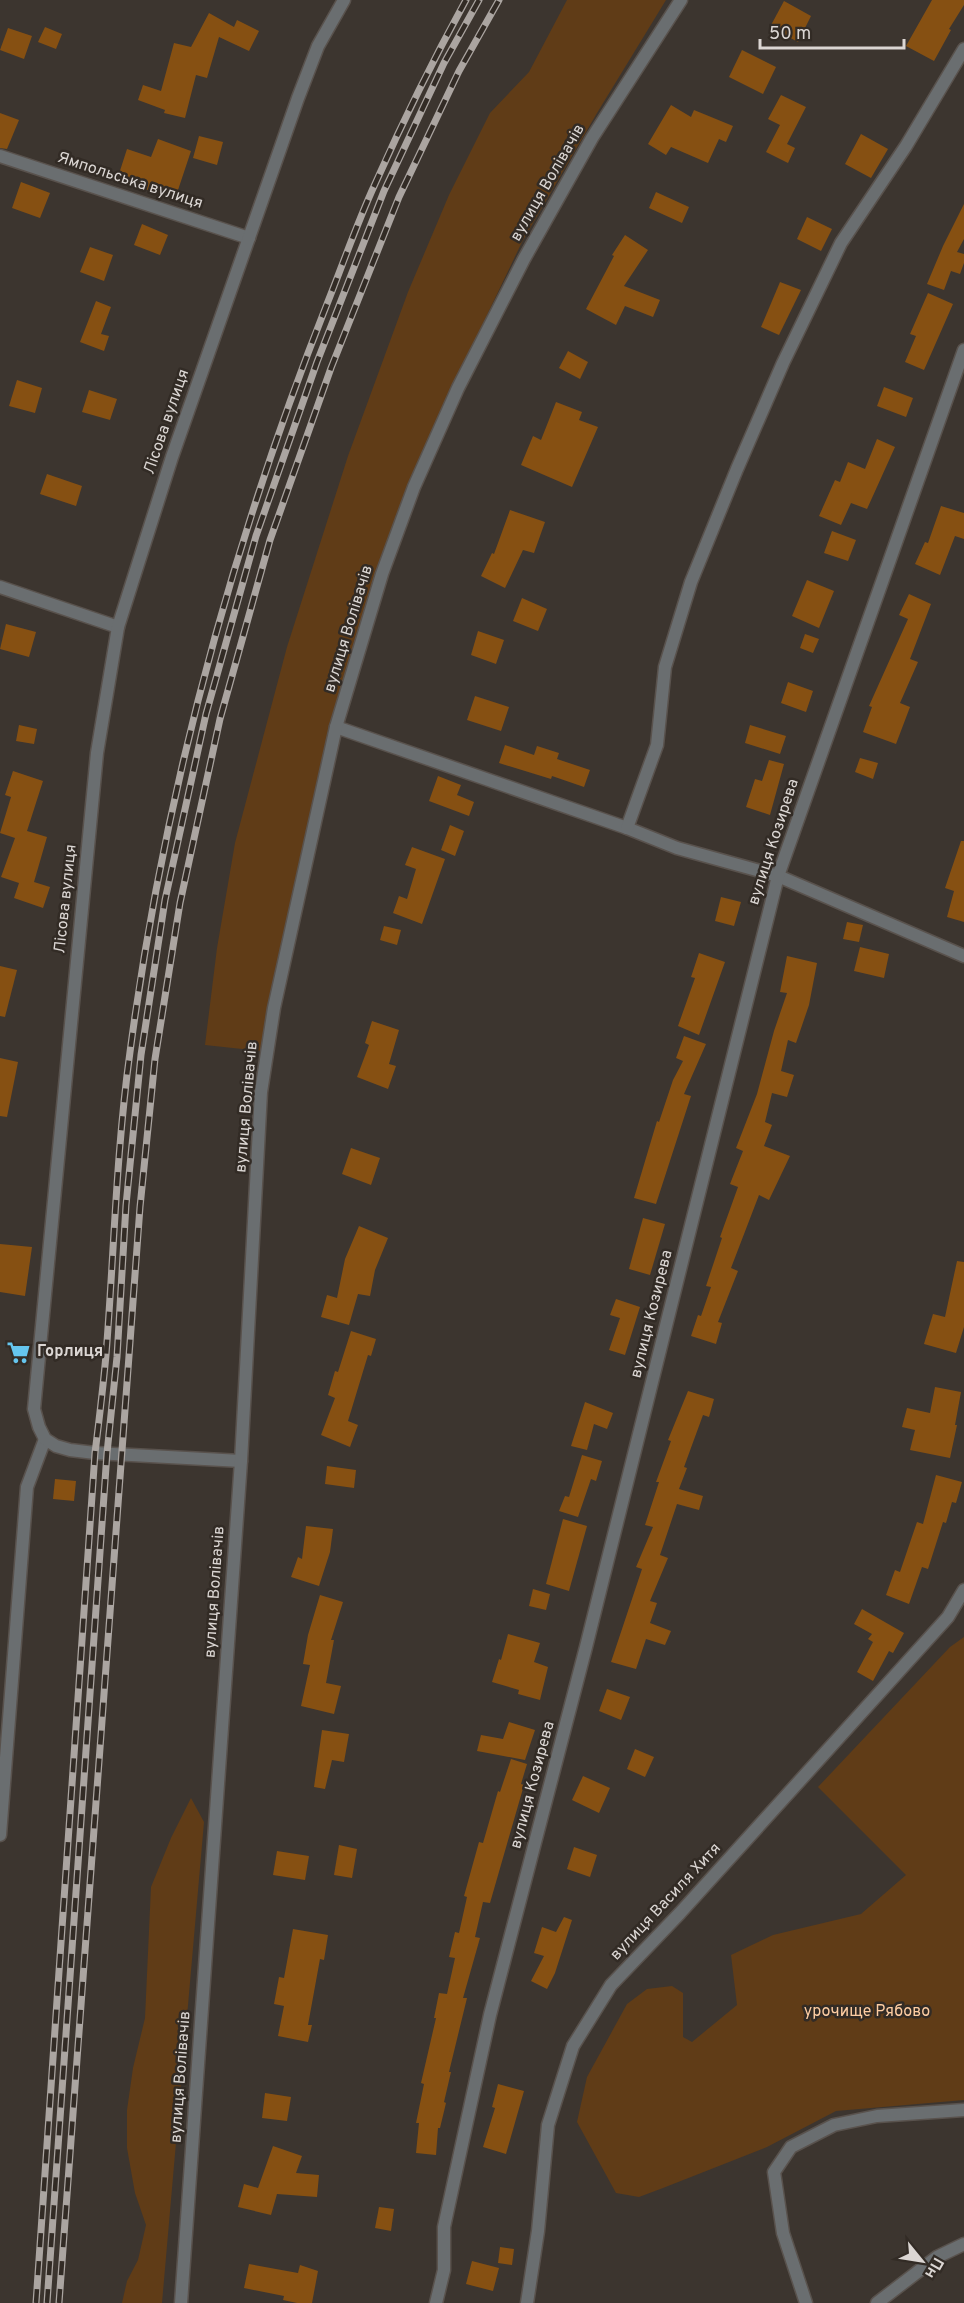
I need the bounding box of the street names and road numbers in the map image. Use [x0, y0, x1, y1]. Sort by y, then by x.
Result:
street label: вулиця Волівачів [506, 121, 590, 245]
street label: Ямпольська вулиця [55, 148, 205, 214]
street label: Лісова вулиця [140, 367, 194, 477]
street label: вулиця Волівачів [320, 563, 378, 695]
street label: вулиця Козирева [744, 776, 804, 908]
street label: Лісова вулиця [50, 843, 82, 955]
street label: вулиця Волівачів [231, 1040, 263, 1174]
street label: вулиця Козирева [626, 1248, 678, 1380]
street label: вулиця Волівачів [200, 1525, 230, 1659]
street label: вулиця Козирева [506, 1719, 560, 1851]
street label: вулиця Василя Хитя [606, 1839, 726, 1965]
street label: вулиця Волівачів [166, 2010, 196, 2144]

